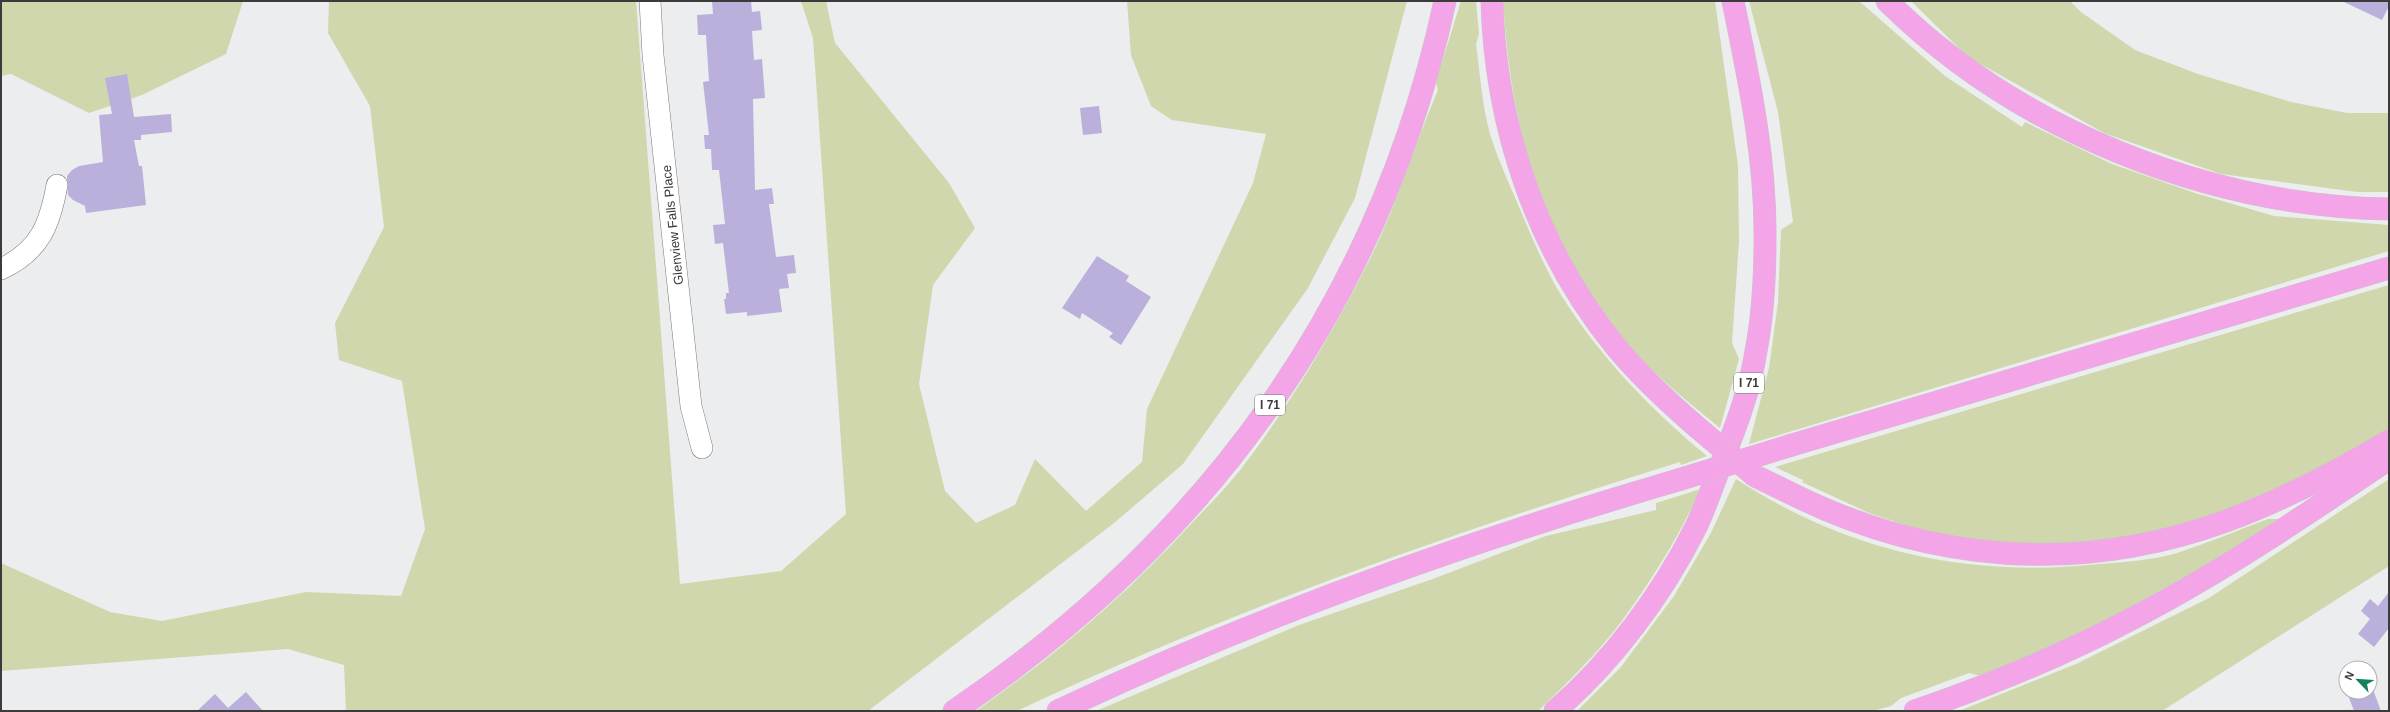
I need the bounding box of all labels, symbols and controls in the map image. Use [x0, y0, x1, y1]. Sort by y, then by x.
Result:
street label: Glenview Falls Place [659, 164, 686, 286]
road number: I 71 [1734, 373, 1764, 393]
road number: I 71 [1255, 395, 1285, 415]
north arrow [2338, 660, 2378, 700]
text: N [2342, 670, 2356, 682]

